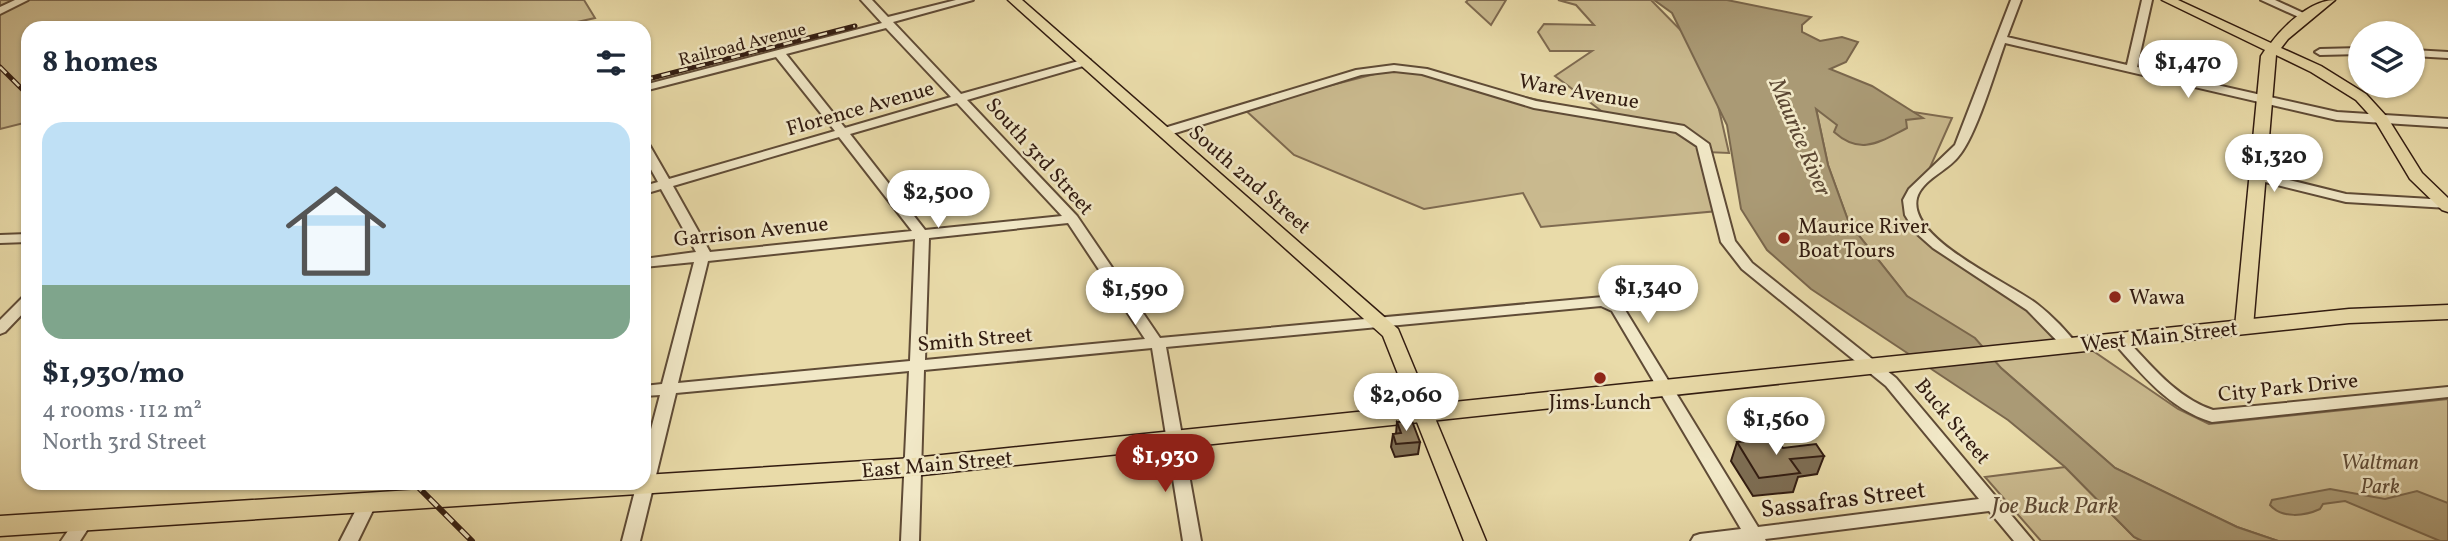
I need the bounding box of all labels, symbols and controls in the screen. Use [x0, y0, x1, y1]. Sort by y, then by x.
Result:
street label: Railroad Avenue [676, 18, 809, 73]
map controls [2348, 21, 2425, 98]
button: layers [2348, 21, 2425, 98]
pin: $1,470 [2131, 41, 2245, 100]
text: 8 homes [42, 42, 158, 84]
icon: filters [592, 44, 630, 82]
text: $1,470 [2155, 47, 2221, 79]
street label: Ware Avenue [1516, 68, 1641, 117]
water label: Maurice River [1760, 73, 1839, 202]
street label: Florence Avenue [783, 74, 938, 144]
street label: South 3rd Street [978, 92, 1100, 222]
street label: South 2nd Street [1182, 119, 1316, 241]
pin: $1,320 [2217, 134, 2331, 194]
text: $1,320 [2241, 141, 2307, 173]
icon: home [273, 168, 399, 294]
pin: $2,500 [881, 170, 995, 230]
text: $2,500 [903, 177, 973, 209]
street label: Garrison Avenue [672, 210, 830, 255]
place label: Maurice River Boat Tours [1798, 213, 1929, 266]
marker: Maurice River Boat Tours [1776, 230, 1792, 246]
pin: $1,340 [1591, 266, 1705, 325]
pin: $1,590 [1078, 268, 1192, 327]
text: $1,340 [1614, 272, 1682, 304]
text: $1,590 [1102, 274, 1168, 306]
place label: Wawa [2129, 284, 2185, 313]
marker: Wawa [2107, 289, 2123, 305]
street label: West Main Street [2079, 315, 2239, 360]
street label: Smith Street [916, 321, 1034, 360]
text: $1,930/mo [42, 353, 184, 395]
street label: City Park Drive [2217, 367, 2360, 410]
marker: Jims Lunch [1592, 370, 1608, 386]
street label: Buck Street [1907, 373, 1997, 471]
pin: $2,060 [1349, 374, 1463, 433]
text: $2,060 [1370, 380, 1442, 412]
place label: Jims Lunch [1549, 389, 1651, 418]
text: 4 rooms · 112 m² [42, 395, 202, 427]
pin: $1,560 [1719, 398, 1833, 457]
text: $1,560 [1743, 404, 1809, 436]
text: North 3rd Street [42, 427, 207, 459]
pin: $1,930 [1108, 434, 1222, 494]
text: $1,930 [1132, 441, 1198, 473]
street label: East Main Street [860, 444, 1014, 487]
park label: Waltman Park [2341, 449, 2419, 502]
street label: Sassafras Street [1759, 474, 1928, 528]
park label: Joe Buck Park [1990, 490, 2118, 524]

